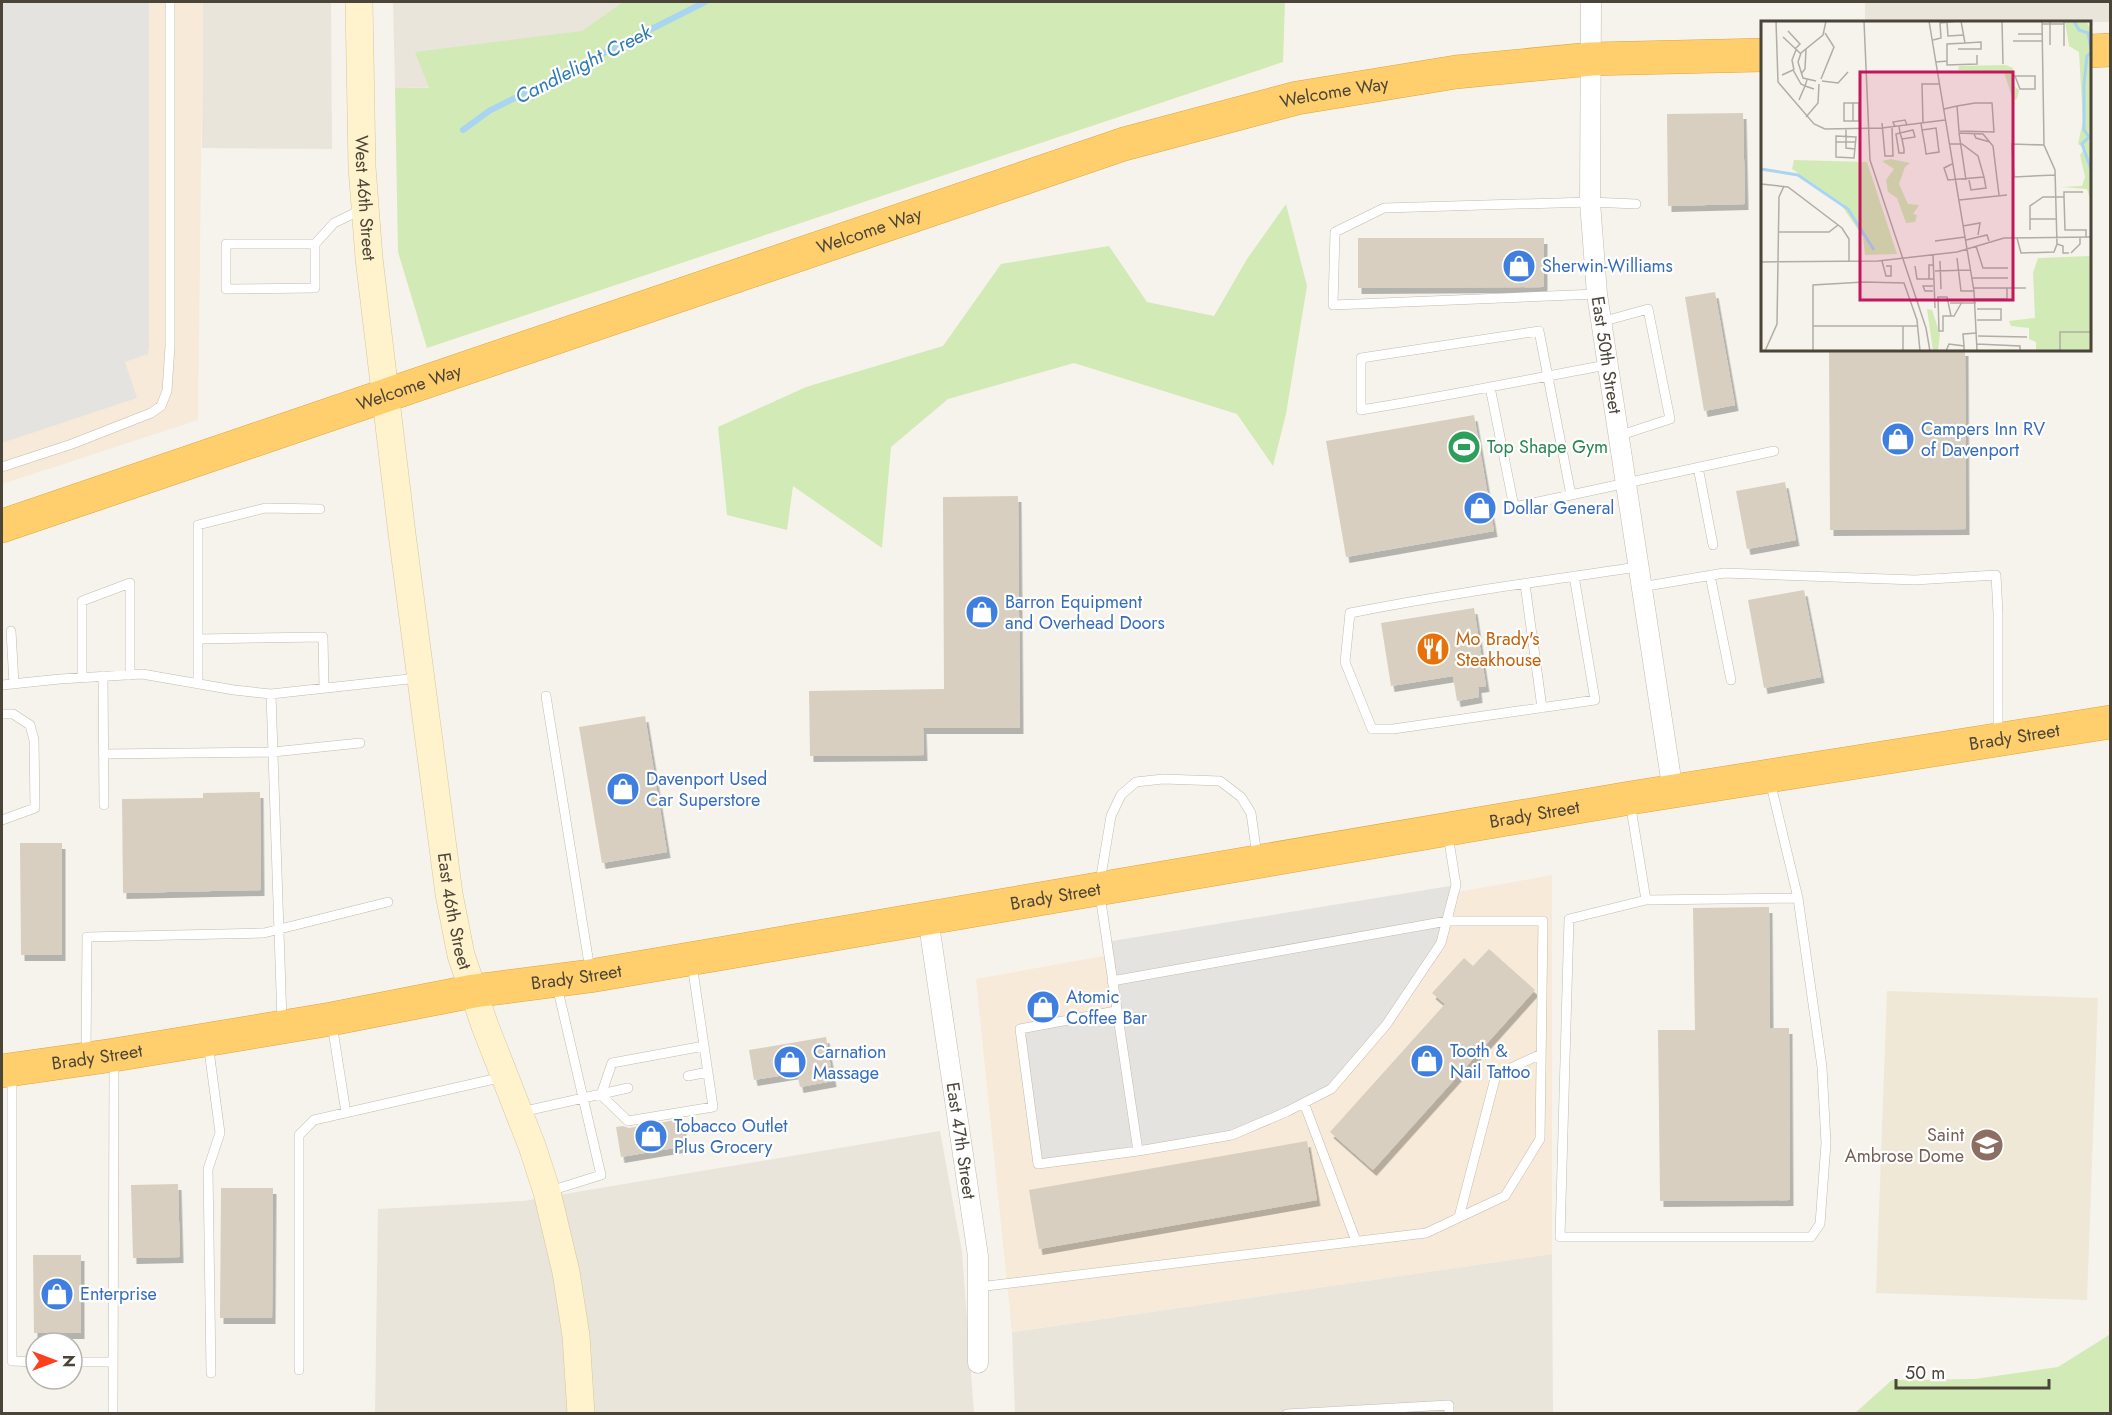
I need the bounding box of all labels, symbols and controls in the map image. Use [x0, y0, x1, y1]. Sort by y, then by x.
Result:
water label: Candlelight Creek [510, 17, 658, 111]
inset map [1761, 21, 2091, 351]
street label: Welcome Way [1277, 70, 1390, 115]
street label: West 46th Street [348, 135, 382, 263]
street label: Welcome Way [813, 201, 925, 261]
shop icon: Sherwin-Williams [1501, 248, 1537, 284]
place label: Sherwin-Williams [1542, 253, 1673, 279]
street label: East 50th Street [1585, 294, 1628, 416]
street label: Welcome Way [353, 357, 465, 417]
place label: Campers Inn RV of Davenport [1921, 416, 2045, 463]
shop icon: Campers Inn RV of Davenport [1880, 421, 1916, 457]
sports icon: Top Shape Gym [1446, 429, 1482, 465]
place label: Top Shape Gym [1487, 434, 1608, 460]
shop icon: Dollar General [1462, 490, 1498, 526]
place label: Dollar General [1503, 495, 1615, 521]
place label: Barron Equipment and Overhead Doors [1005, 589, 1165, 636]
shop icon: Barron Equipment and Overhead Doors [964, 594, 1000, 630]
place label: Mo Brady's Steakhouse [1456, 626, 1541, 673]
restaurant icon: Mo Brady's Steakhouse [1415, 631, 1451, 667]
street label: Brady Street [1967, 717, 2062, 757]
place label: Davenport Used Car Superstore [646, 766, 767, 813]
shop icon: Davenport Used Car Superstore [605, 771, 641, 807]
street label: Brady Street [1487, 794, 1582, 835]
street label: East 46th Street [431, 851, 478, 974]
street label: Brady Street [1008, 876, 1103, 917]
street label: Brady Street [529, 958, 624, 997]
place label: Atomic Coffee Bar [1066, 984, 1148, 1031]
shop icon: Atomic Coffee Bar [1025, 989, 1061, 1025]
street label: Brady Street [50, 1037, 145, 1077]
place label: Tooth & Nail Tattoo [1450, 1038, 1531, 1085]
place label: Carnation Massage [813, 1039, 887, 1086]
shop icon: Tooth & Nail Tattoo [1409, 1043, 1445, 1079]
shop icon: Carnation Massage [772, 1044, 808, 1080]
street label: East 47th Street [939, 1080, 982, 1201]
place label: Tobacco Outlet Plus Grocery [674, 1113, 788, 1160]
shop icon: Tobacco Outlet Plus Grocery [633, 1118, 669, 1154]
place label: Saint Ambrose Dome [1845, 1122, 1965, 1169]
school or university icon: Saint Ambrose Dome [1969, 1127, 2005, 1163]
shop icon: Enterprise [39, 1276, 75, 1312]
place label: Enterprise [80, 1281, 157, 1307]
north arrow [24, 1331, 84, 1391]
scale bar [1896, 1352, 2049, 1390]
text: N [57, 1355, 80, 1367]
text: 50 m [1905, 1360, 1945, 1386]

